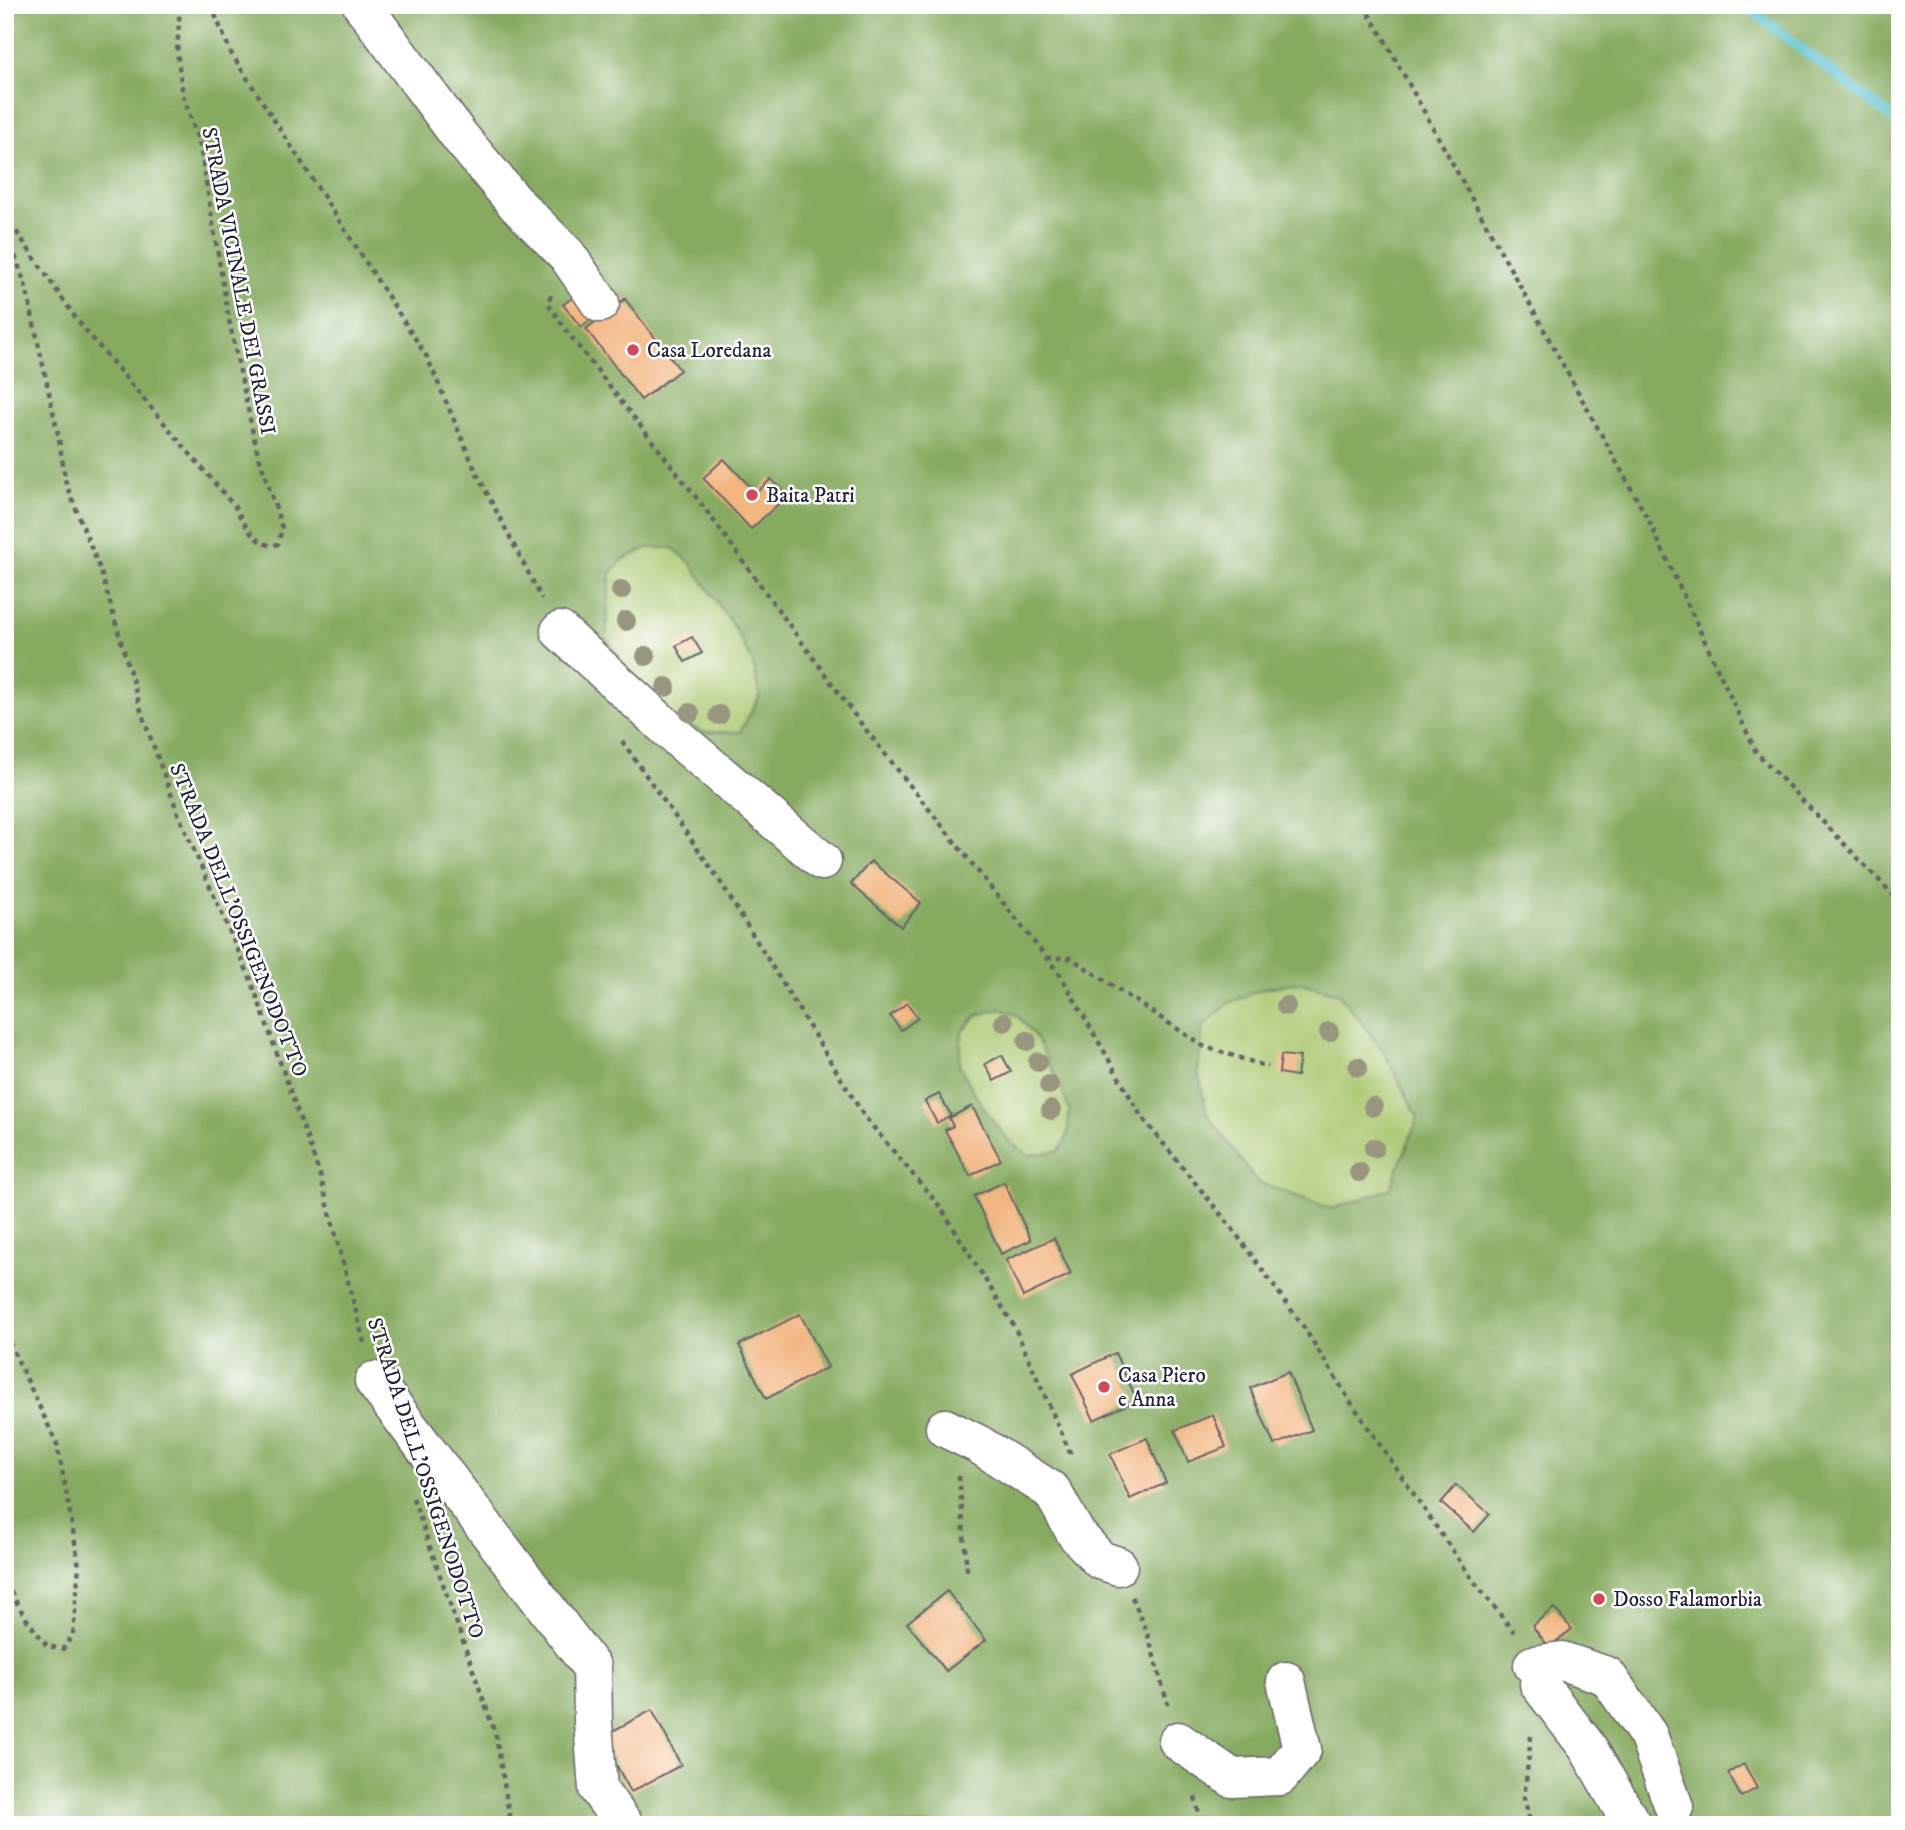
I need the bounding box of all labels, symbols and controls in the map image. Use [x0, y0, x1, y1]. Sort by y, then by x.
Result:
street label: STRADA VICINALE DEI GRASSI [195, 125, 281, 437]
place label: Casa Loredana [647, 338, 771, 364]
marker: Casa Loredana [625, 342, 641, 358]
place label: Baita Patri [766, 483, 855, 509]
marker: Baita Patri [744, 487, 760, 503]
street label: STRADA DELL'OSSIGENODOTTO [163, 760, 313, 1081]
street label: STRADA DELL'OSSIGENODOTTO [361, 1315, 489, 1642]
place label: Casa Piero e Anna [1118, 1363, 1206, 1413]
marker: Casa Piero e Anna [1096, 1379, 1112, 1395]
place label: Dosso Falamorbia [1613, 1587, 1762, 1613]
marker: Dosso Falamorbia [1591, 1591, 1607, 1607]

